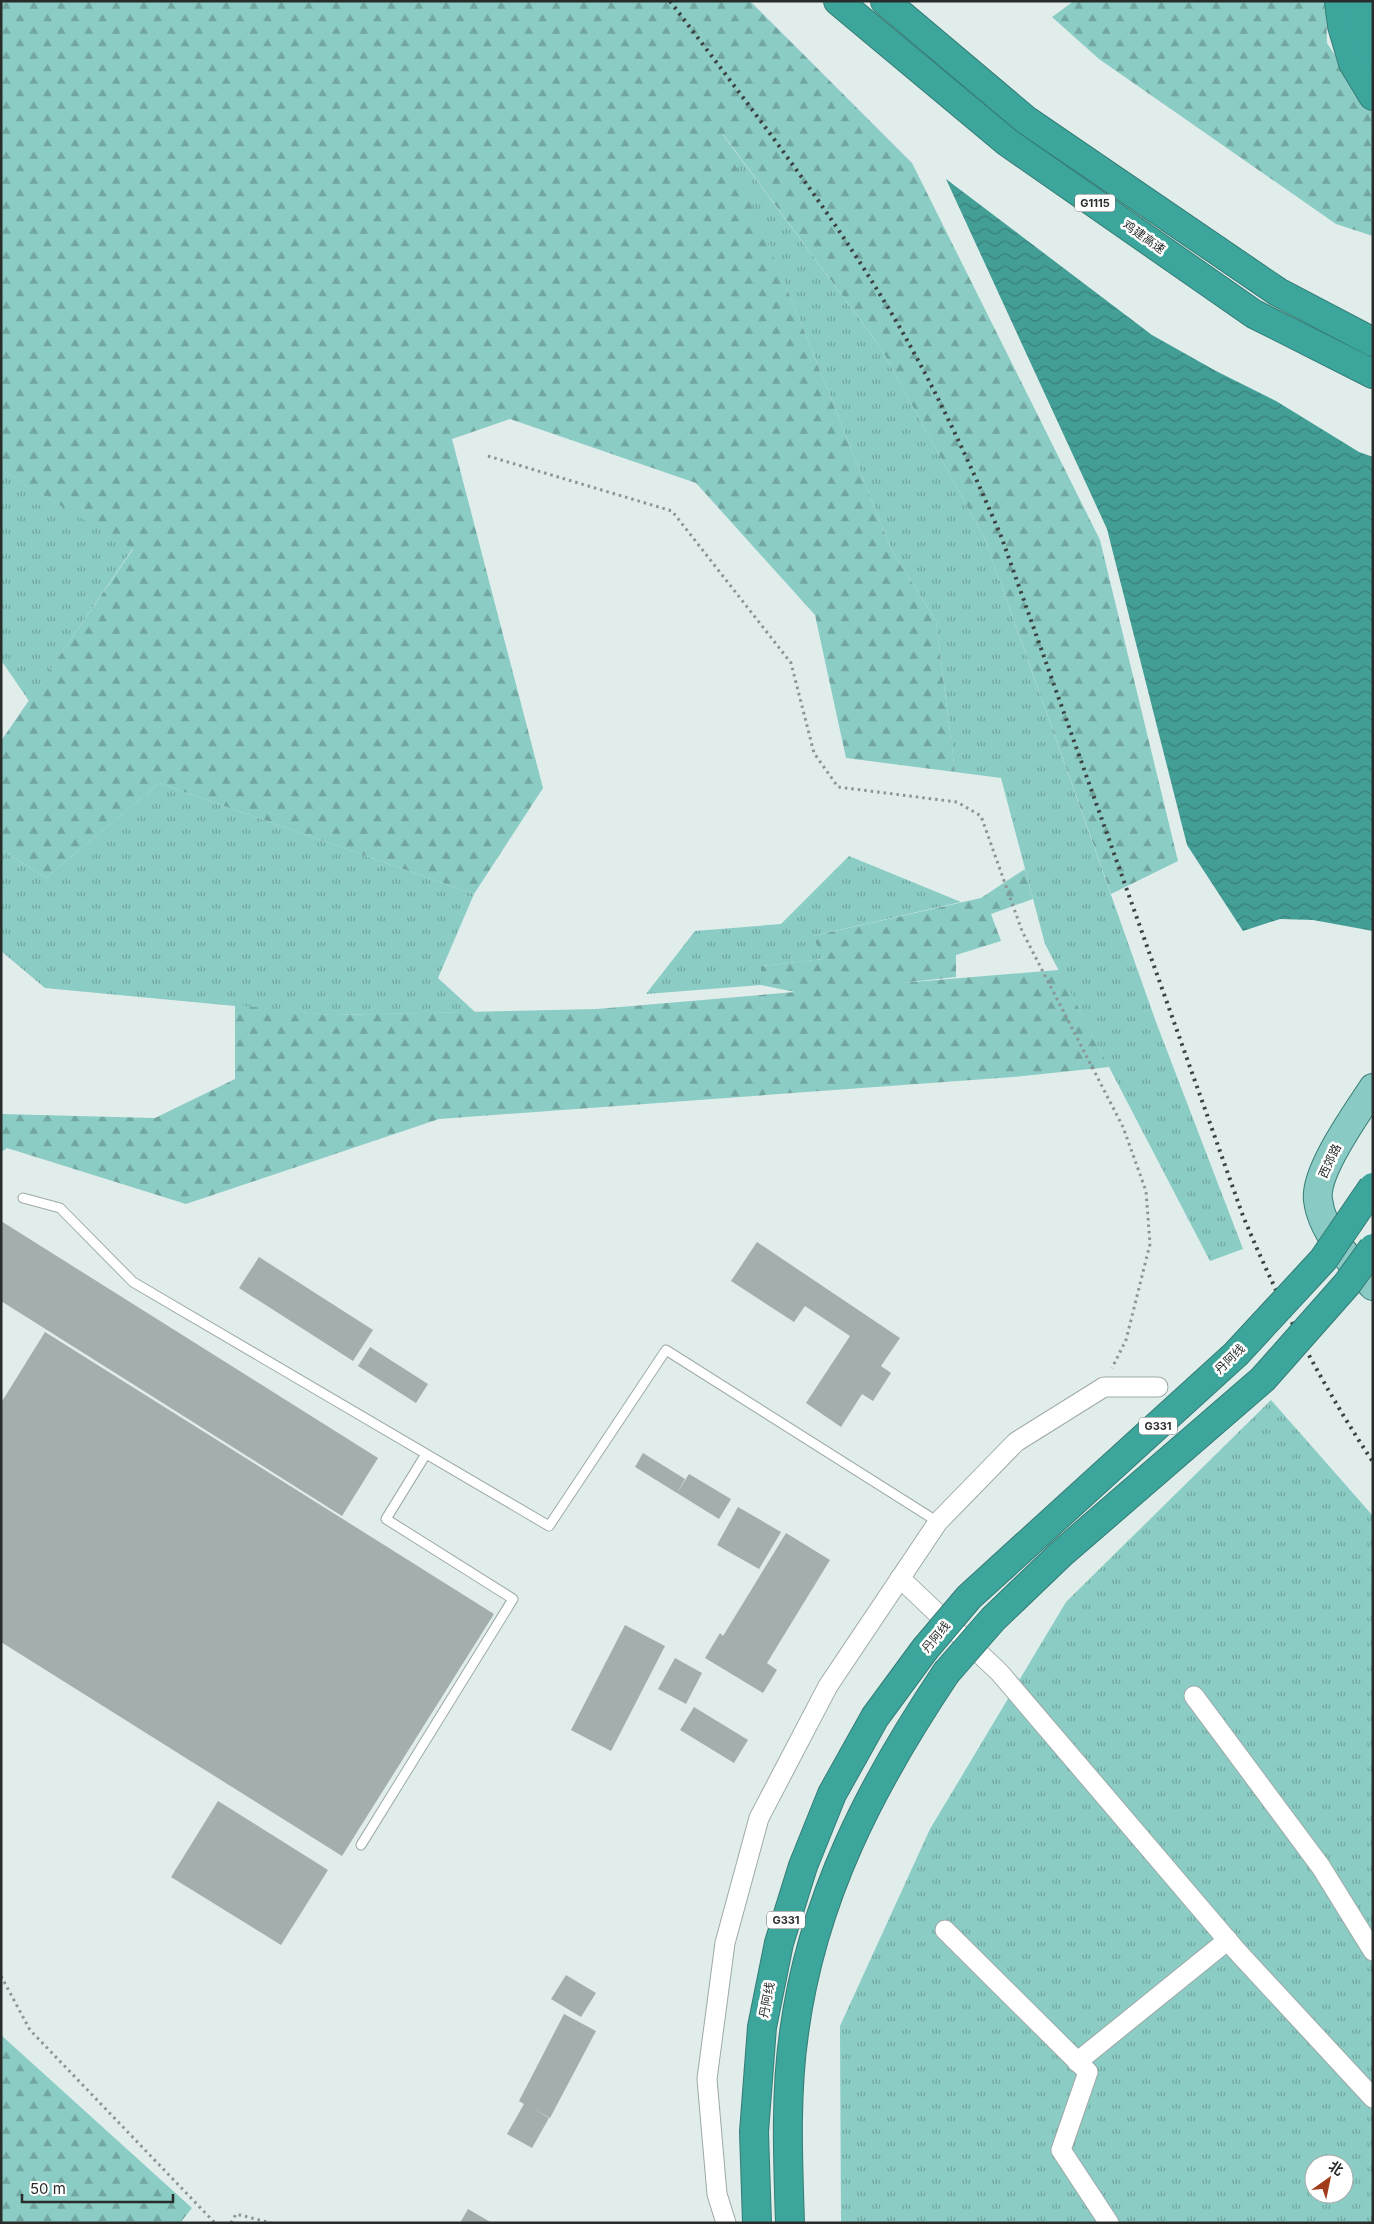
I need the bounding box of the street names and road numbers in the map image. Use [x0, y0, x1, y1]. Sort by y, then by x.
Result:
road number: G1115 [1075, 194, 1115, 212]
street label: 鸡建高速 [1120, 217, 1168, 257]
street label: 西郊路 [1315, 1141, 1344, 1180]
street label: 丹阿线 [1211, 1341, 1248, 1377]
road number: G331 [1139, 1418, 1177, 1434]
street label: 丹阿线 [918, 1618, 953, 1655]
road number: G331 [767, 1912, 805, 1928]
street label: 丹阿线 [756, 1981, 777, 2019]

